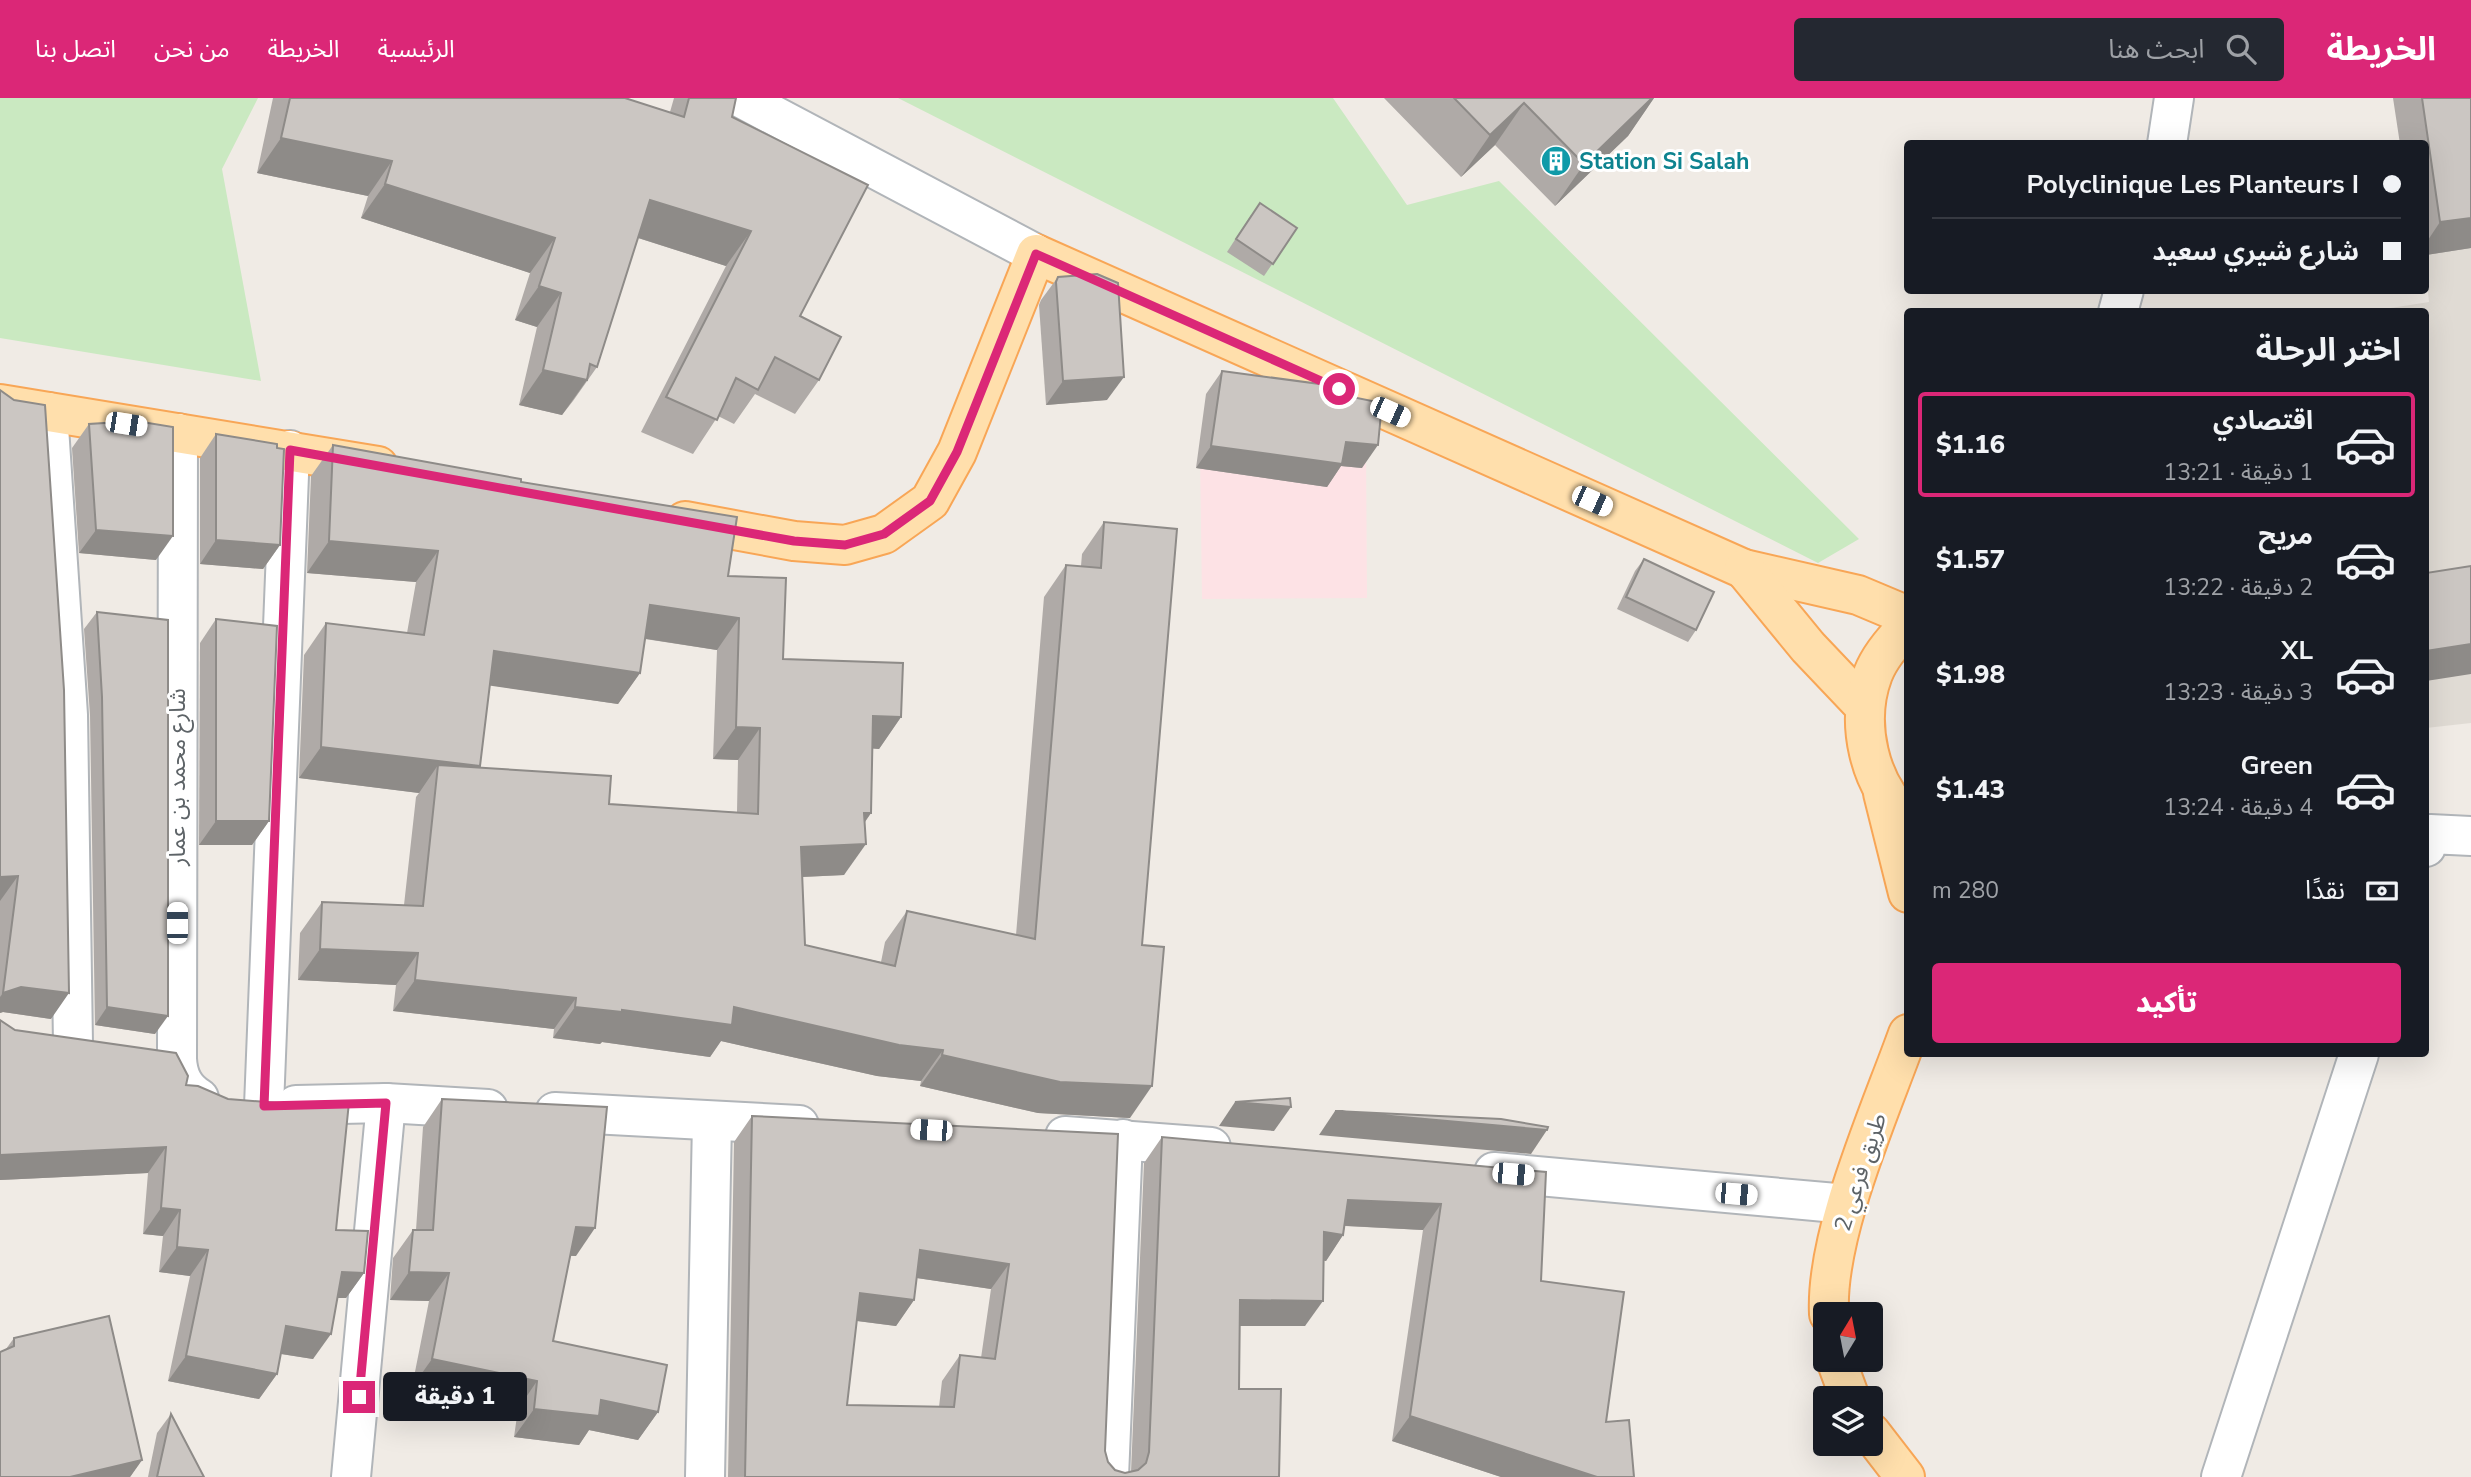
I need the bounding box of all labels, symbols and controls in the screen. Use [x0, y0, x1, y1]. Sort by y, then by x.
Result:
search box [1794, 18, 2284, 81]
text: الخريطة [2326, 27, 2436, 72]
icon: search [2222, 30, 2260, 68]
text: ابحث هنا [2108, 32, 2204, 67]
text: اتصل بنا [35, 33, 116, 65]
text: من نحن [154, 33, 230, 65]
text: الخريطة [268, 33, 340, 65]
text: الرئيسية [378, 33, 455, 65]
building icon: Station Si Salah [1539, 144, 1573, 178]
place label: Station Si Salah [1579, 146, 1749, 177]
text: Polyclinique Les Planteurs I [2027, 167, 2359, 202]
text: شارع شيري سعيد [2152, 234, 2359, 269]
text: اختر الرحلة [2256, 328, 2401, 371]
route start [1323, 373, 1355, 405]
car [1367, 394, 1414, 430]
text: اقتصادي [2213, 403, 2313, 438]
car [104, 410, 149, 438]
icon: car [2334, 413, 2397, 476]
text: $1.16 [1936, 427, 2005, 462]
text: 1 دقيقة · 13:21 [2163, 457, 2313, 488]
car [1569, 483, 1616, 519]
text: مريح [2258, 518, 2313, 553]
icon: car [2334, 528, 2397, 591]
text: $1.57 [1936, 542, 2005, 577]
text: 2 دقيقة · 13:22 [2163, 572, 2313, 603]
text: XL [2281, 633, 2313, 668]
icon: car [2334, 643, 2397, 706]
text: $1.98 [1936, 657, 2005, 692]
text: 3 دقيقة · 13:23 [2163, 677, 2313, 708]
street label: شارع محمد بن عمار [162, 688, 194, 867]
text: Green [2240, 748, 2313, 783]
icon: car [2334, 758, 2397, 821]
text: $1.43 [1936, 772, 2005, 807]
text: 4 دقيقة · 13:24 [2163, 792, 2313, 823]
icon: cash [2363, 872, 2401, 910]
text: نقدًا [2305, 873, 2345, 908]
text: 280 m [1932, 875, 1999, 906]
car [167, 902, 188, 944]
button: تأكيد [1932, 963, 2401, 1043]
street label: طريق فرعي 2 [1827, 1109, 1895, 1236]
car [910, 1118, 953, 1142]
car [1492, 1162, 1535, 1186]
car [1715, 1182, 1758, 1206]
north arrow [1813, 1302, 1883, 1372]
map controls [1813, 1302, 1883, 1456]
callout: 1 دقيقة [384, 1372, 527, 1422]
route end [343, 1381, 375, 1413]
text: 1 دقيقة [415, 1381, 495, 1412]
button: layers [1813, 1386, 1883, 1456]

